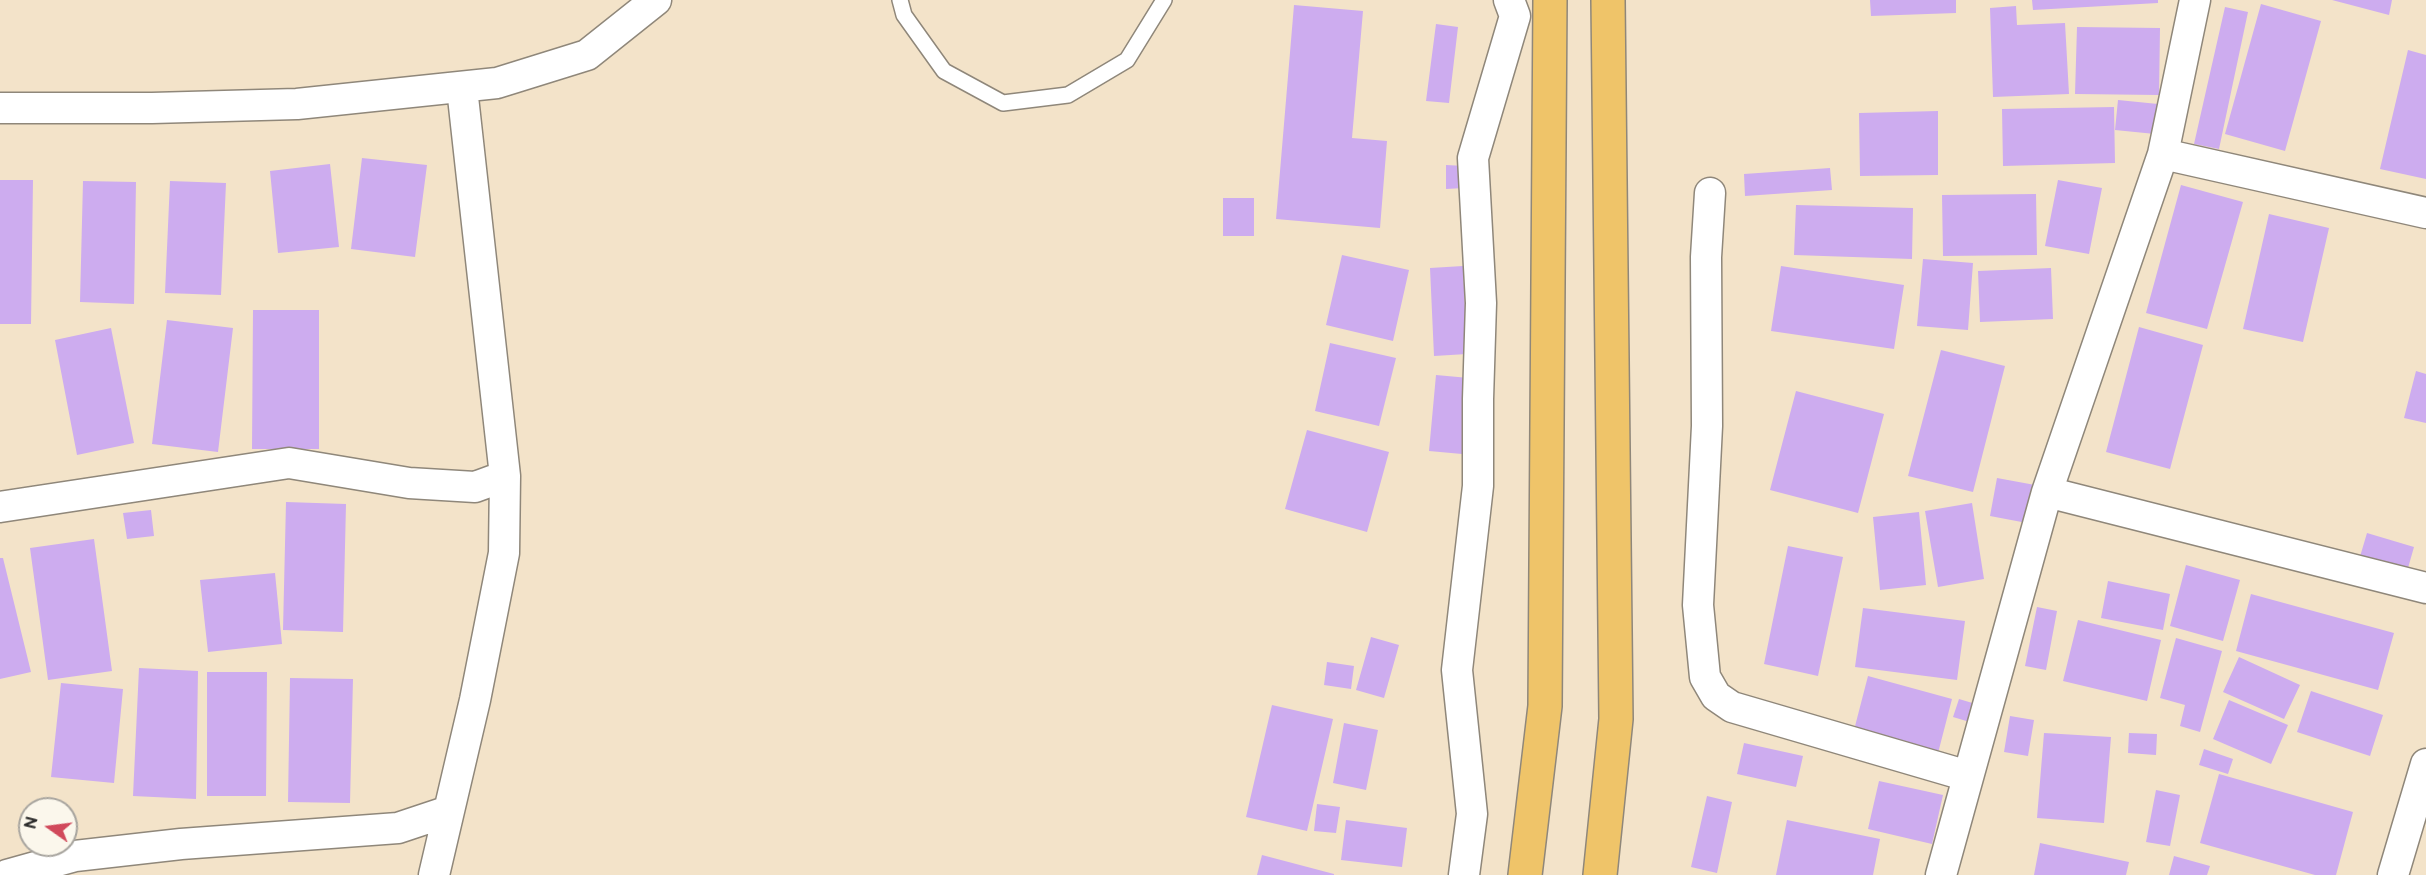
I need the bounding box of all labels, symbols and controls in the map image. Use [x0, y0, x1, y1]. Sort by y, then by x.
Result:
north arrow [18, 797, 78, 857]
text: N [21, 815, 43, 831]

